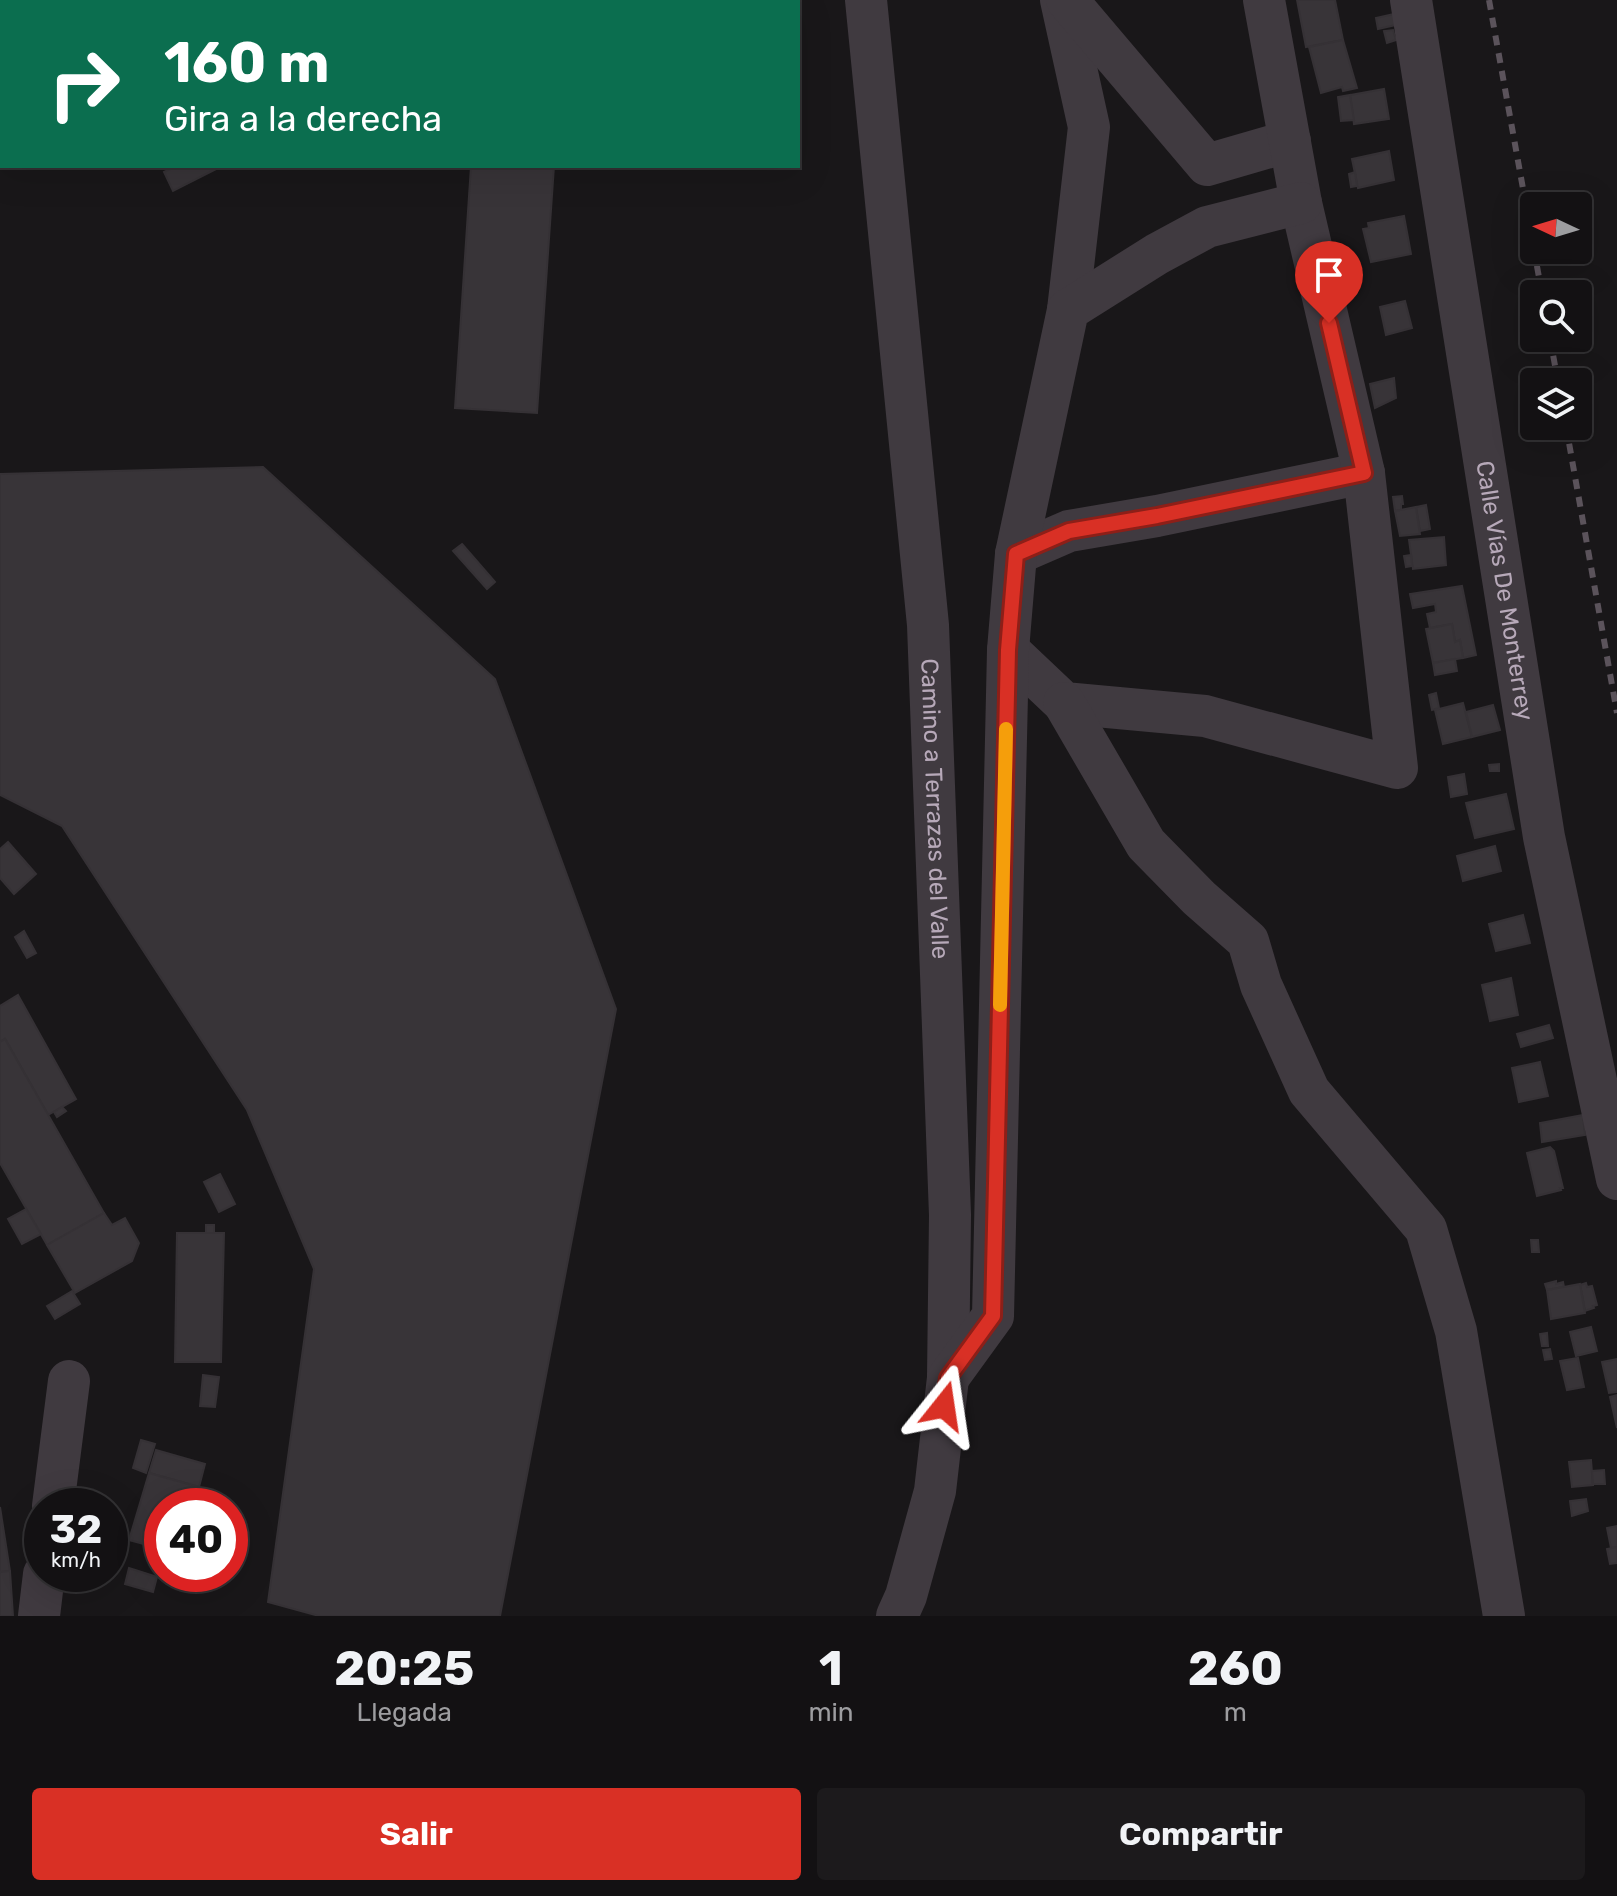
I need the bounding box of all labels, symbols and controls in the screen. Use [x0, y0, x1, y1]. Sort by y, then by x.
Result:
text: 160 m [164, 30, 330, 96]
icon: right [32, 32, 136, 136]
text: Gira a la derecha [164, 97, 442, 140]
north arrow [1520, 192, 1592, 264]
map controls [1520, 192, 1592, 440]
pin [1295, 241, 1363, 323]
icon: arrive [1307, 253, 1351, 297]
button: search [1520, 280, 1592, 352]
button: layers [1520, 368, 1592, 440]
street label: Calle Vías De Monterrey [1470, 459, 1539, 722]
street label: Camino a Terrazas del Valle [915, 658, 954, 960]
position arrow [902, 1364, 986, 1448]
speed limit sign: 40 [144, 1488, 248, 1592]
text: 32 [50, 1506, 102, 1553]
text: km/h [51, 1548, 101, 1572]
text: 20:25 [334, 1640, 474, 1697]
text: 1 [819, 1640, 843, 1697]
text: 260 [1188, 1640, 1283, 1697]
text: Llegada [357, 1697, 452, 1728]
text: min [808, 1697, 854, 1728]
text: m [1224, 1697, 1247, 1728]
button: Salir [32, 1788, 801, 1880]
button: Compartir [817, 1788, 1585, 1880]

